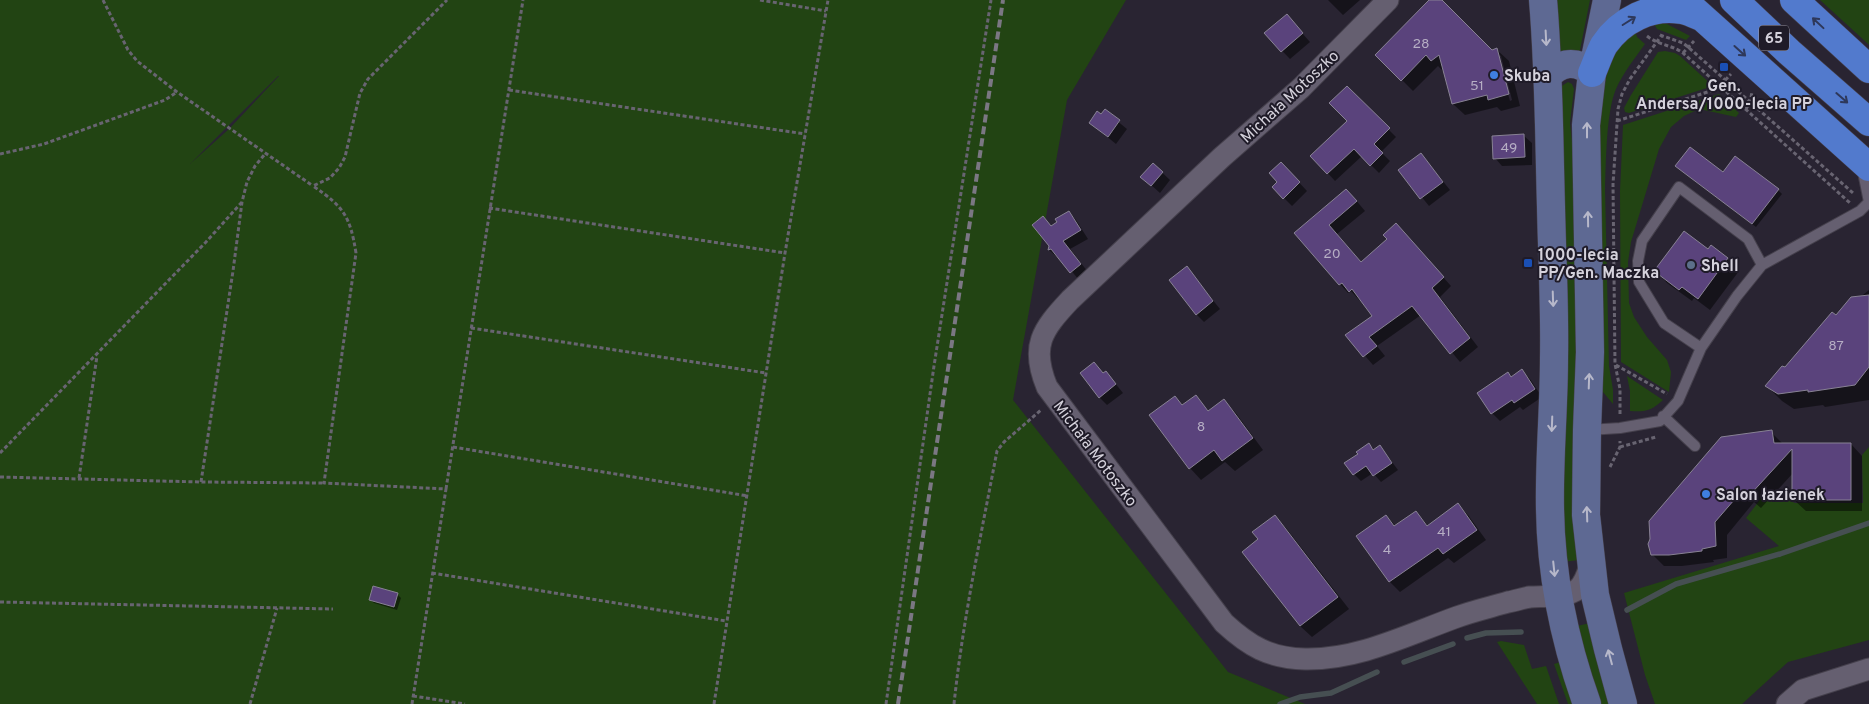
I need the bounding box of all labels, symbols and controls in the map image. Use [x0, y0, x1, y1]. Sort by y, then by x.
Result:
one-way arrow [1622, 16, 1636, 26]
one-way arrow [1812, 17, 1825, 29]
road number: 65 [1759, 26, 1789, 50]
one-way arrow [1541, 30, 1550, 46]
house number: 28 [1412, 36, 1430, 53]
one-way arrow [1734, 45, 1747, 57]
street label: Michała Motoszko [1237, 47, 1344, 148]
marker: Gen. Andersa/1000-lecia PP [1718, 61, 1730, 73]
place label: Skuba [1504, 67, 1550, 87]
marker: Skuba [1488, 69, 1500, 81]
place label: Gen. Andersa/1000-lecia PP [1636, 77, 1812, 115]
house number: 51 [1470, 78, 1484, 95]
one-way arrow [1836, 93, 1849, 104]
one-way arrow [1582, 122, 1592, 138]
house number: 49 [1501, 140, 1517, 157]
one-way arrow [1583, 211, 1593, 227]
house number: 20 [1323, 246, 1341, 263]
place label: 1000-lecia PP/Gen. Maczka [1538, 246, 1659, 284]
marker: 1000-lecia PP/Gen. Maczka [1522, 257, 1534, 269]
place label: Shell [1701, 257, 1739, 277]
marker: Shell [1685, 259, 1697, 271]
one-way arrow [1549, 291, 1558, 307]
house number: 87 [1828, 338, 1844, 355]
one-way arrow [1585, 373, 1594, 389]
street label: Michała Motoszko [1048, 397, 1141, 511]
one-way arrow [1547, 416, 1557, 432]
house number: 8 [1197, 419, 1205, 436]
place label: Salon łazienek [1716, 486, 1825, 506]
marker: Salon łazienek [1700, 488, 1712, 500]
one-way arrow [1582, 506, 1592, 522]
house number: 41 [1437, 524, 1451, 541]
house number: 4 [1383, 542, 1391, 559]
one-way arrow [1549, 560, 1559, 576]
one-way arrow [1605, 650, 1614, 666]

